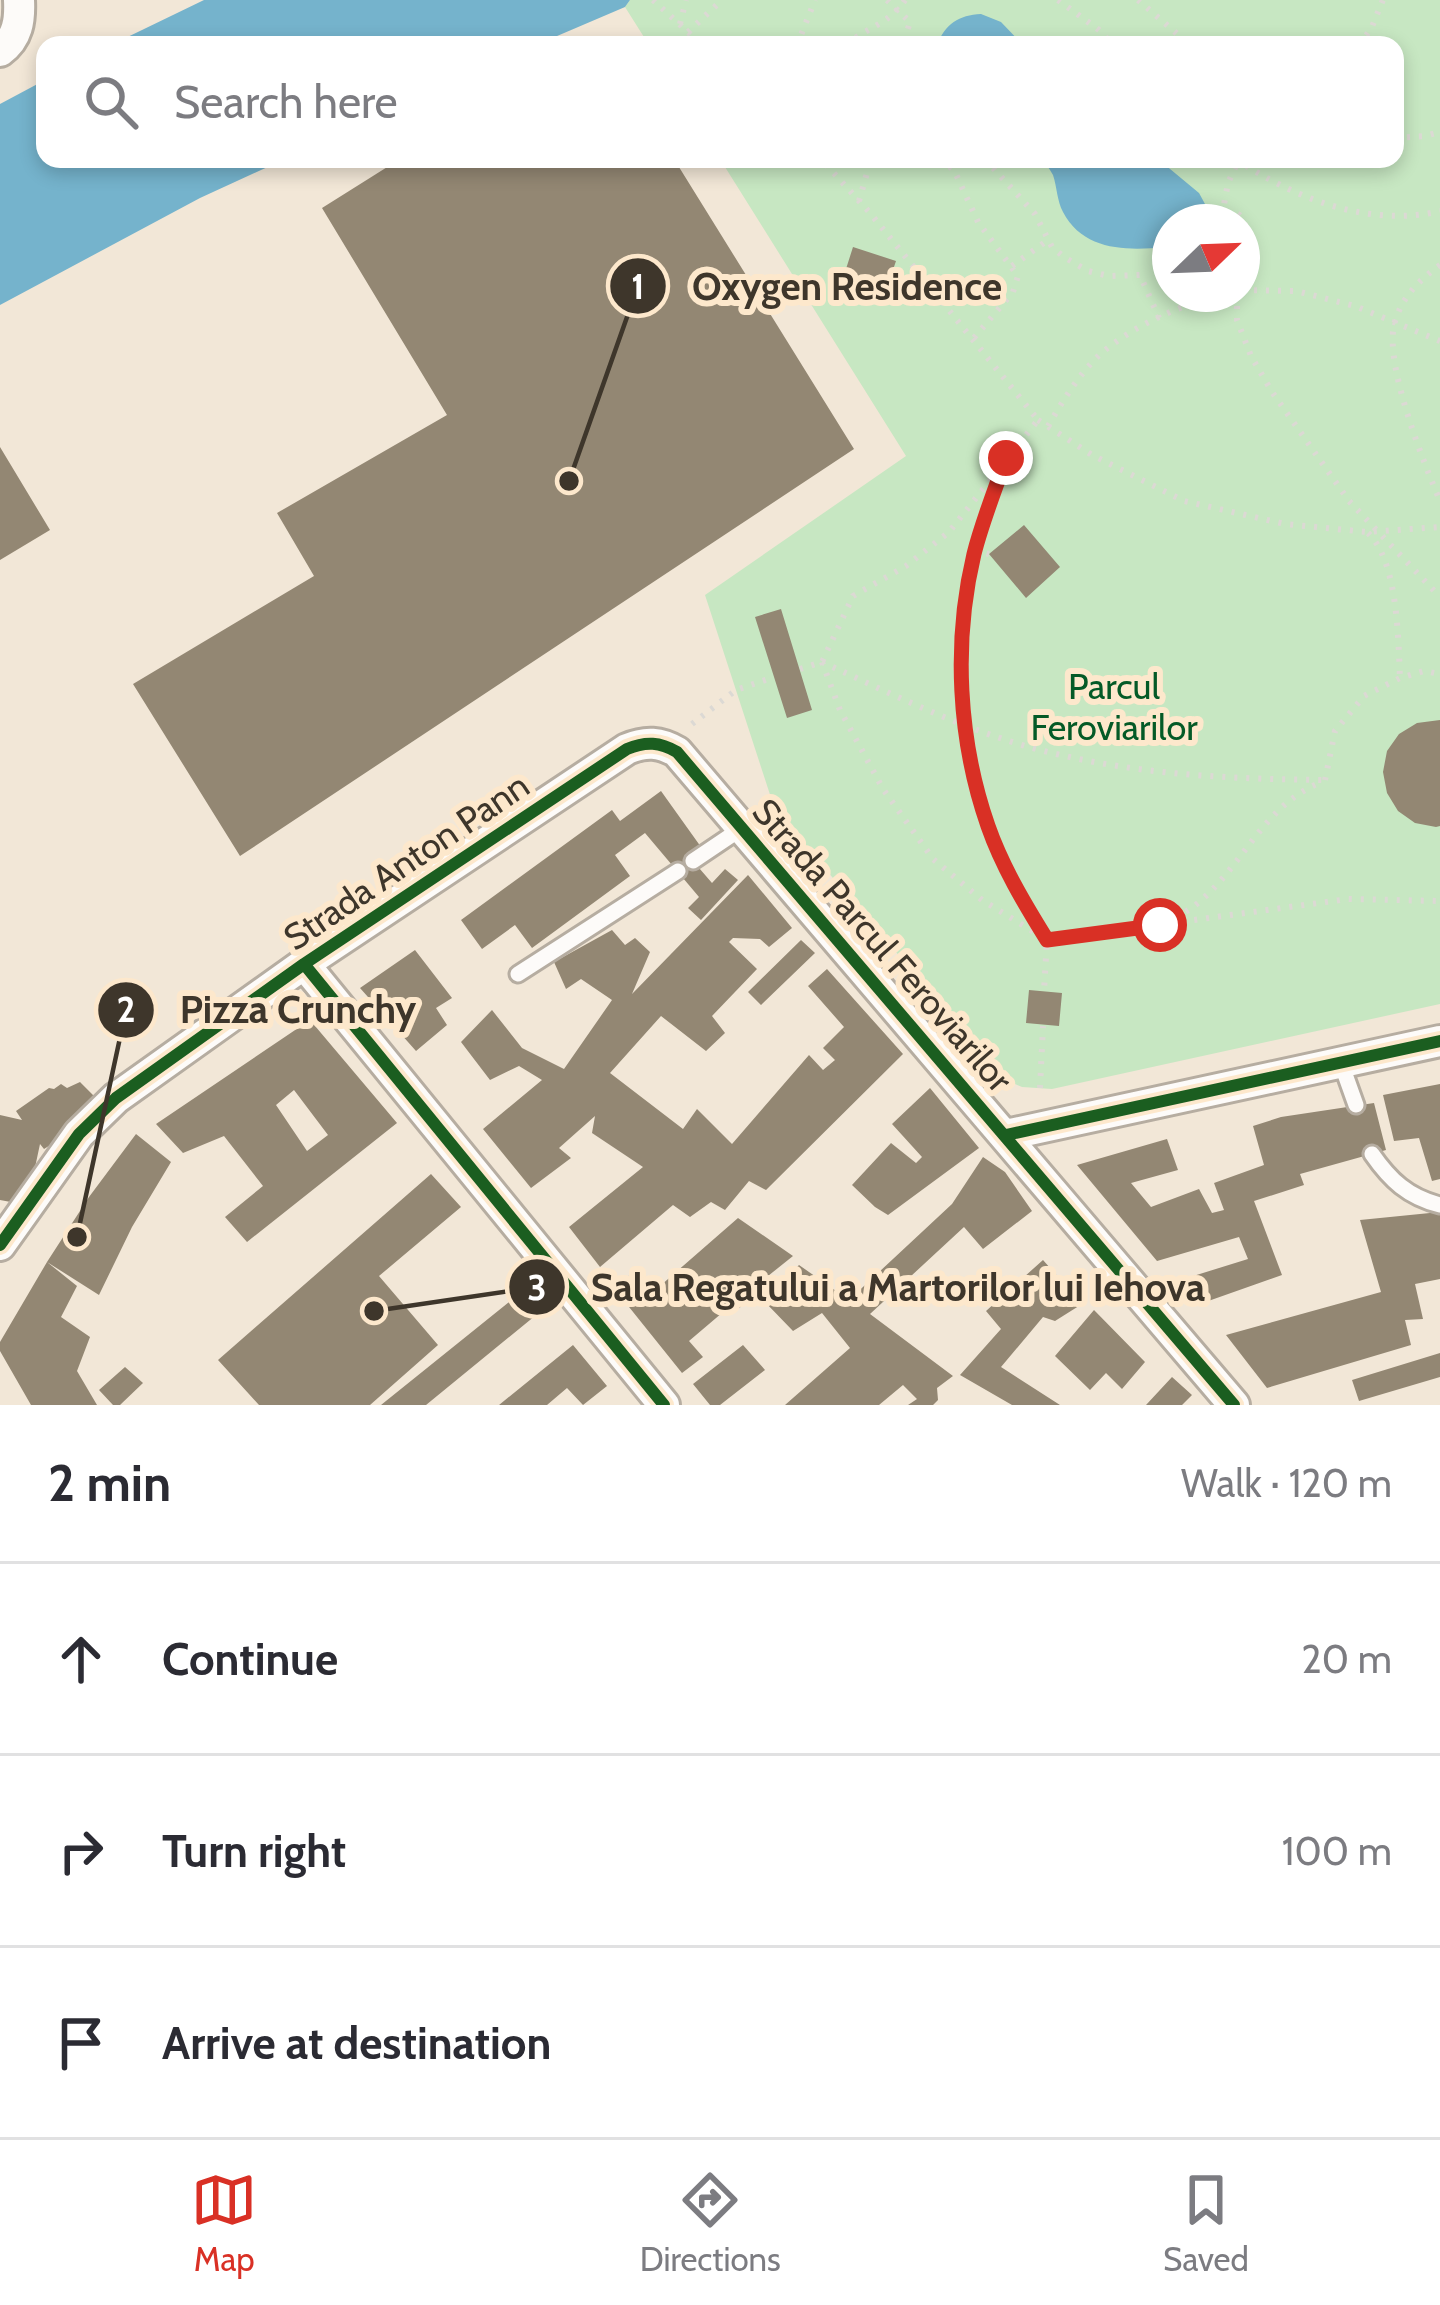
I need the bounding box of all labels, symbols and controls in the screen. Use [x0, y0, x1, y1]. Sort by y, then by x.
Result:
search box [36, 36, 1404, 168]
icon: search [78, 69, 144, 135]
text: Search here [174, 75, 398, 129]
north arrow [1152, 204, 1260, 312]
callout: Oxygen Residence [608, 249, 1026, 324]
text: Oxygen Residence [692, 262, 1002, 310]
text: 1 [631, 264, 645, 308]
route end [979, 431, 1033, 485]
park label: Parcul Feroviarilor [1030, 664, 1198, 749]
street label: Strada Anton Pann [275, 763, 537, 959]
street label: Strada Parcul Feroviarilor [744, 790, 1023, 1101]
route start [1133, 898, 1187, 952]
callout: Pizza Crunchy [96, 972, 441, 1047]
text: Pizza Crunchy [180, 985, 416, 1033]
text: 2 [116, 987, 136, 1031]
callout: Sala Regatului a Martorilor lui Iehova [507, 1250, 1229, 1325]
text: Sala Regatului a Martorilor lui Iehova [591, 1263, 1205, 1311]
text: 3 [527, 1265, 547, 1309]
text: 2 min [48, 1452, 171, 1514]
text: Walk · 120 m [1181, 1459, 1392, 1507]
icon: ahead [48, 1626, 114, 1692]
text: Continue [162, 1632, 338, 1686]
text: 20 m [1301, 1635, 1392, 1683]
icon: right [48, 1818, 114, 1884]
text: Turn right [162, 1824, 346, 1878]
text: 100 m [1282, 1827, 1392, 1875]
icon: arrive [48, 2010, 114, 2076]
text: Arrive at destination [162, 2016, 551, 2070]
tab: Map [191, 2167, 257, 2279]
tab: Directions [640, 2167, 781, 2279]
tab: Saved [1163, 2167, 1249, 2279]

